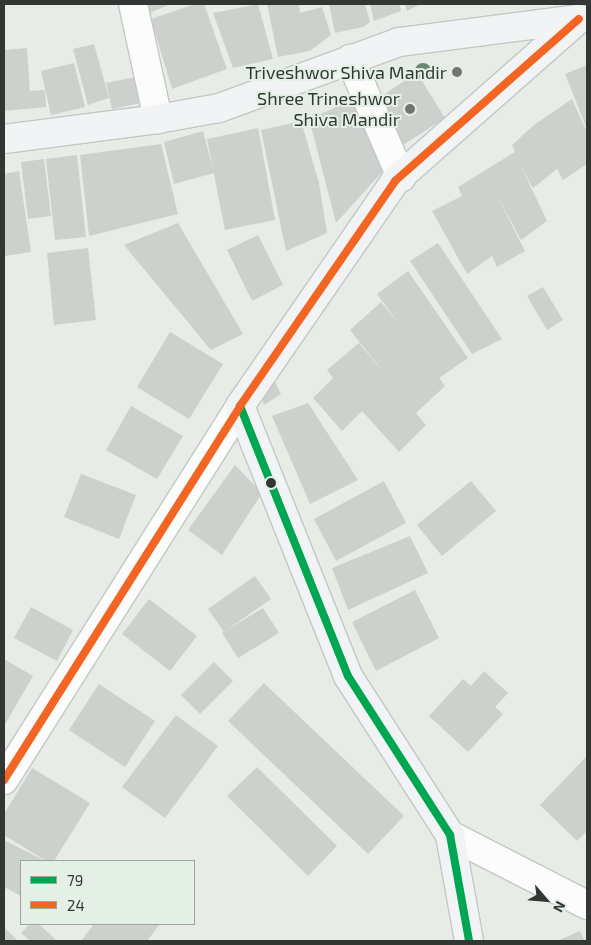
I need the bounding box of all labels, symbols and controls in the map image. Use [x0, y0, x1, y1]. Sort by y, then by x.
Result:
place label: Triveshwor Shiva Mandir [245, 61, 447, 83]
marker: Triveshwor Shiva Mandir [451, 66, 463, 78]
place label: Shree Trineshwor Shiva Mandir [257, 88, 400, 130]
marker: Shree Trineshwor Shiva Mandir [404, 103, 416, 115]
unlabelled marker [266, 478, 276, 488]
legend [20, 860, 195, 925]
text: 79 [67, 871, 83, 889]
north arrow [521, 875, 571, 925]
text: 24 [67, 896, 85, 914]
text: N [550, 899, 570, 915]

